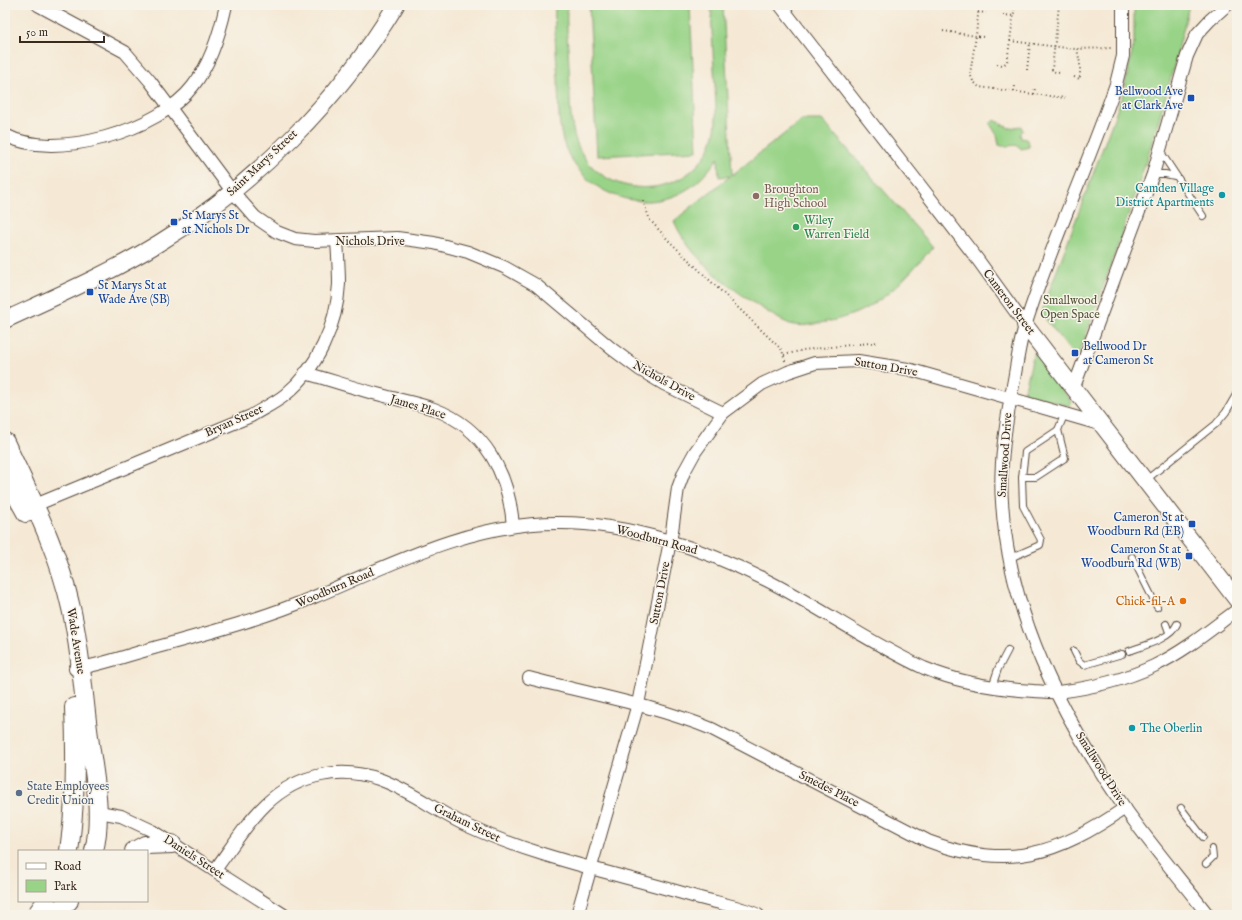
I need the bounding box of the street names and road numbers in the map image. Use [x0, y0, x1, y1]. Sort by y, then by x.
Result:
street label: Saint Marys Street [224, 126, 300, 200]
street label: Nichols Drive [335, 234, 405, 249]
street label: Cameron Street [979, 266, 1039, 338]
street label: Sutton Drive [853, 354, 919, 380]
street label: Nichols Drive [630, 358, 698, 405]
street label: James Place [386, 391, 448, 424]
street label: Bryan Street [203, 402, 265, 440]
street label: Smallwood Drive [995, 412, 1015, 498]
street label: Woodburn Road [615, 522, 700, 558]
street label: Sutton Drive [647, 560, 674, 626]
street label: Woodburn Road [294, 565, 377, 611]
street label: Wade Avenue [63, 607, 89, 676]
street label: Smallwood Drive [1072, 729, 1130, 809]
street label: Smedes Place [796, 767, 862, 811]
street label: Graham Street [431, 800, 503, 846]
street label: Daniels Street [161, 832, 227, 882]

